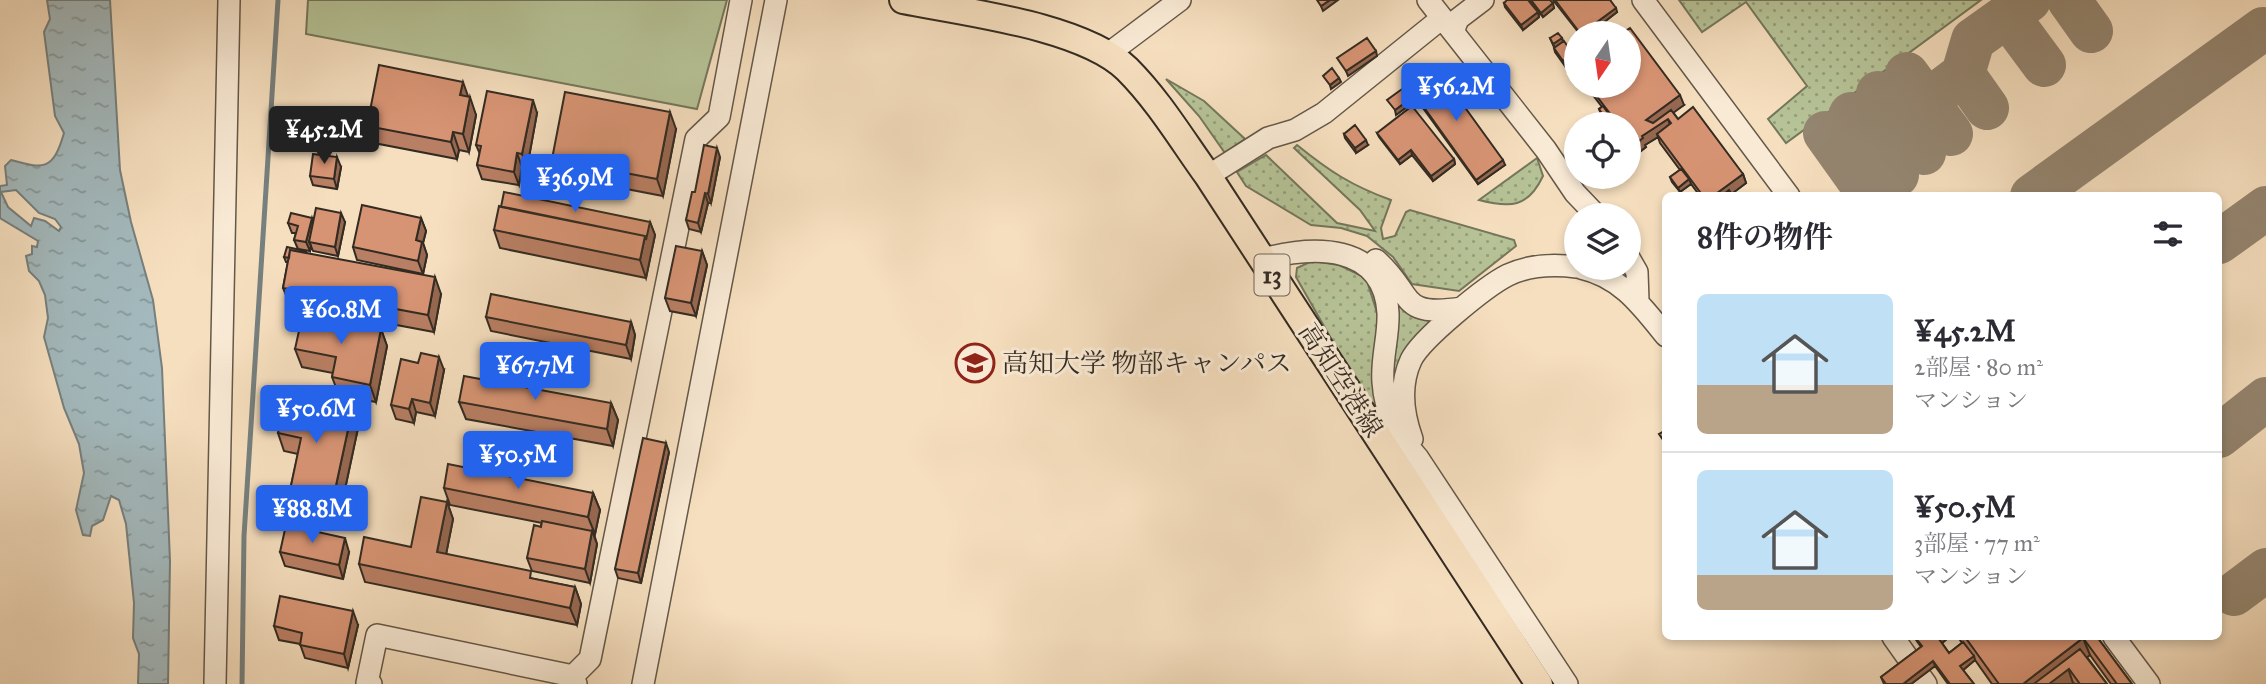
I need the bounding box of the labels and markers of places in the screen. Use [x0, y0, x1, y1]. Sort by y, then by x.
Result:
pin: ¥56.2M [1399, 64, 1513, 123]
pin: ¥45.2M [267, 106, 381, 166]
pin: ¥36.9M [518, 154, 632, 214]
pin: ¥60.8M [284, 286, 398, 346]
pin: ¥67.7M [478, 342, 592, 402]
school or university icon: 高知大学 物部キャンパス [954, 342, 996, 384]
place label: 高知大学 物部キャンパス [1002, 347, 1292, 379]
pin: ¥50.6M [259, 386, 373, 445]
pin: ¥50.5M [461, 432, 575, 491]
pin: ¥88.8M [255, 486, 369, 545]

